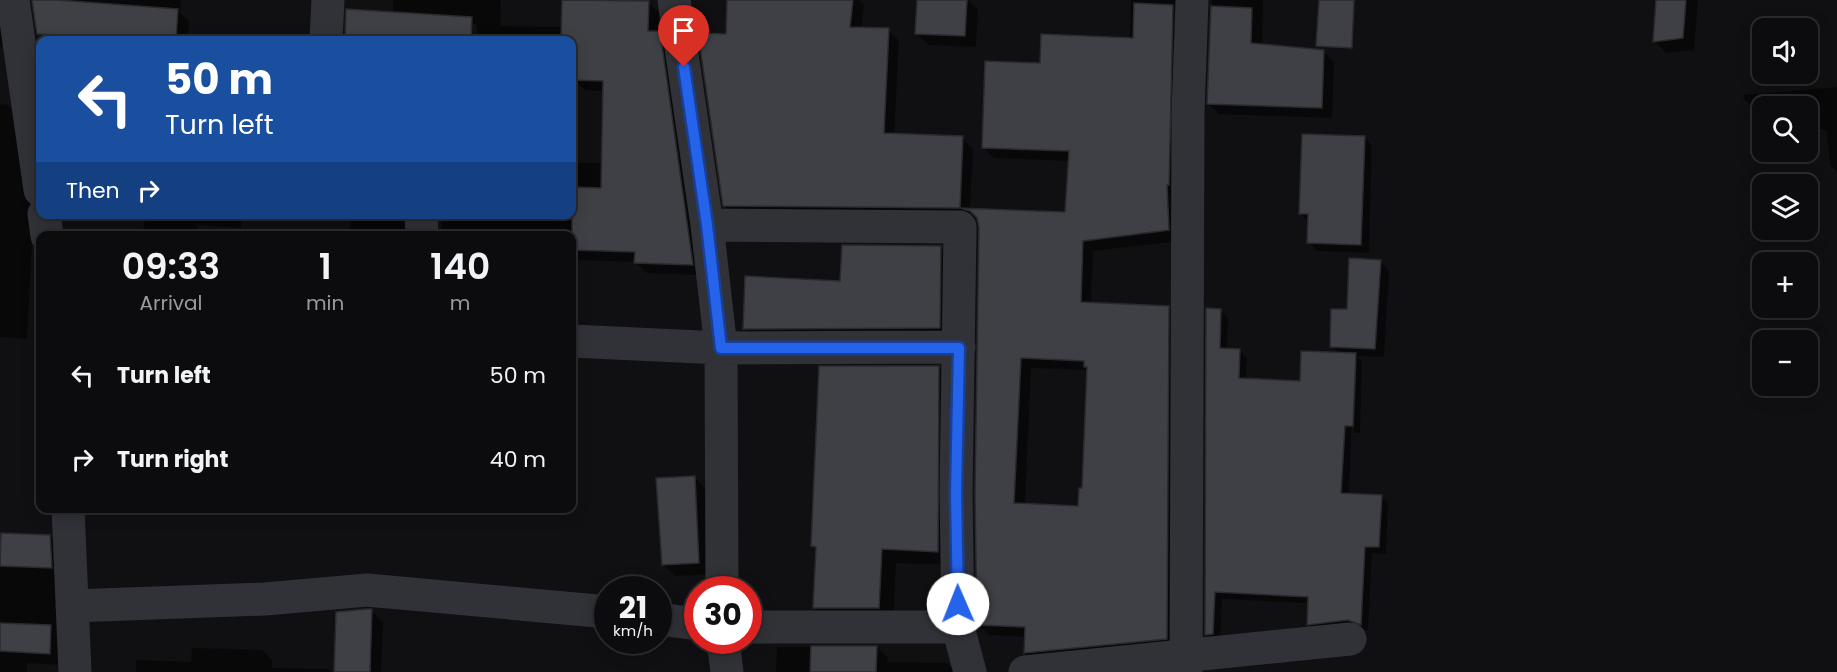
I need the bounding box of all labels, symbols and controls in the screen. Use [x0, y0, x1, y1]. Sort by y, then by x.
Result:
pin [658, 5, 709, 67]
icon: arrive [667, 14, 700, 47]
map controls [1752, 18, 1818, 396]
button: sound [1752, 18, 1818, 84]
text: 50 m [165, 50, 273, 109]
icon: left [66, 60, 144, 138]
button: search [1752, 96, 1818, 162]
text: Turn left [165, 106, 274, 143]
icon: right [132, 174, 165, 207]
button: layers [1752, 174, 1818, 240]
text: Then [66, 175, 120, 206]
text: 09:33 [122, 241, 220, 292]
text: 1 [319, 241, 332, 292]
text: 140 [430, 241, 490, 292]
button: + [1752, 252, 1818, 318]
text: Arrival [140, 289, 202, 317]
text: min [306, 289, 344, 317]
text: m [450, 289, 470, 317]
button: − [1752, 330, 1818, 396]
icon: left [66, 359, 99, 392]
text: Turn left [117, 360, 211, 391]
text: 50 m [490, 360, 546, 391]
icon: right [66, 443, 99, 476]
text: Turn right [117, 444, 228, 475]
text: 40 m [490, 444, 546, 475]
position arrow [926, 572, 990, 636]
speed limit sign: 30 [684, 576, 762, 654]
text: 21 [619, 586, 647, 629]
text: km/h [613, 620, 653, 641]

